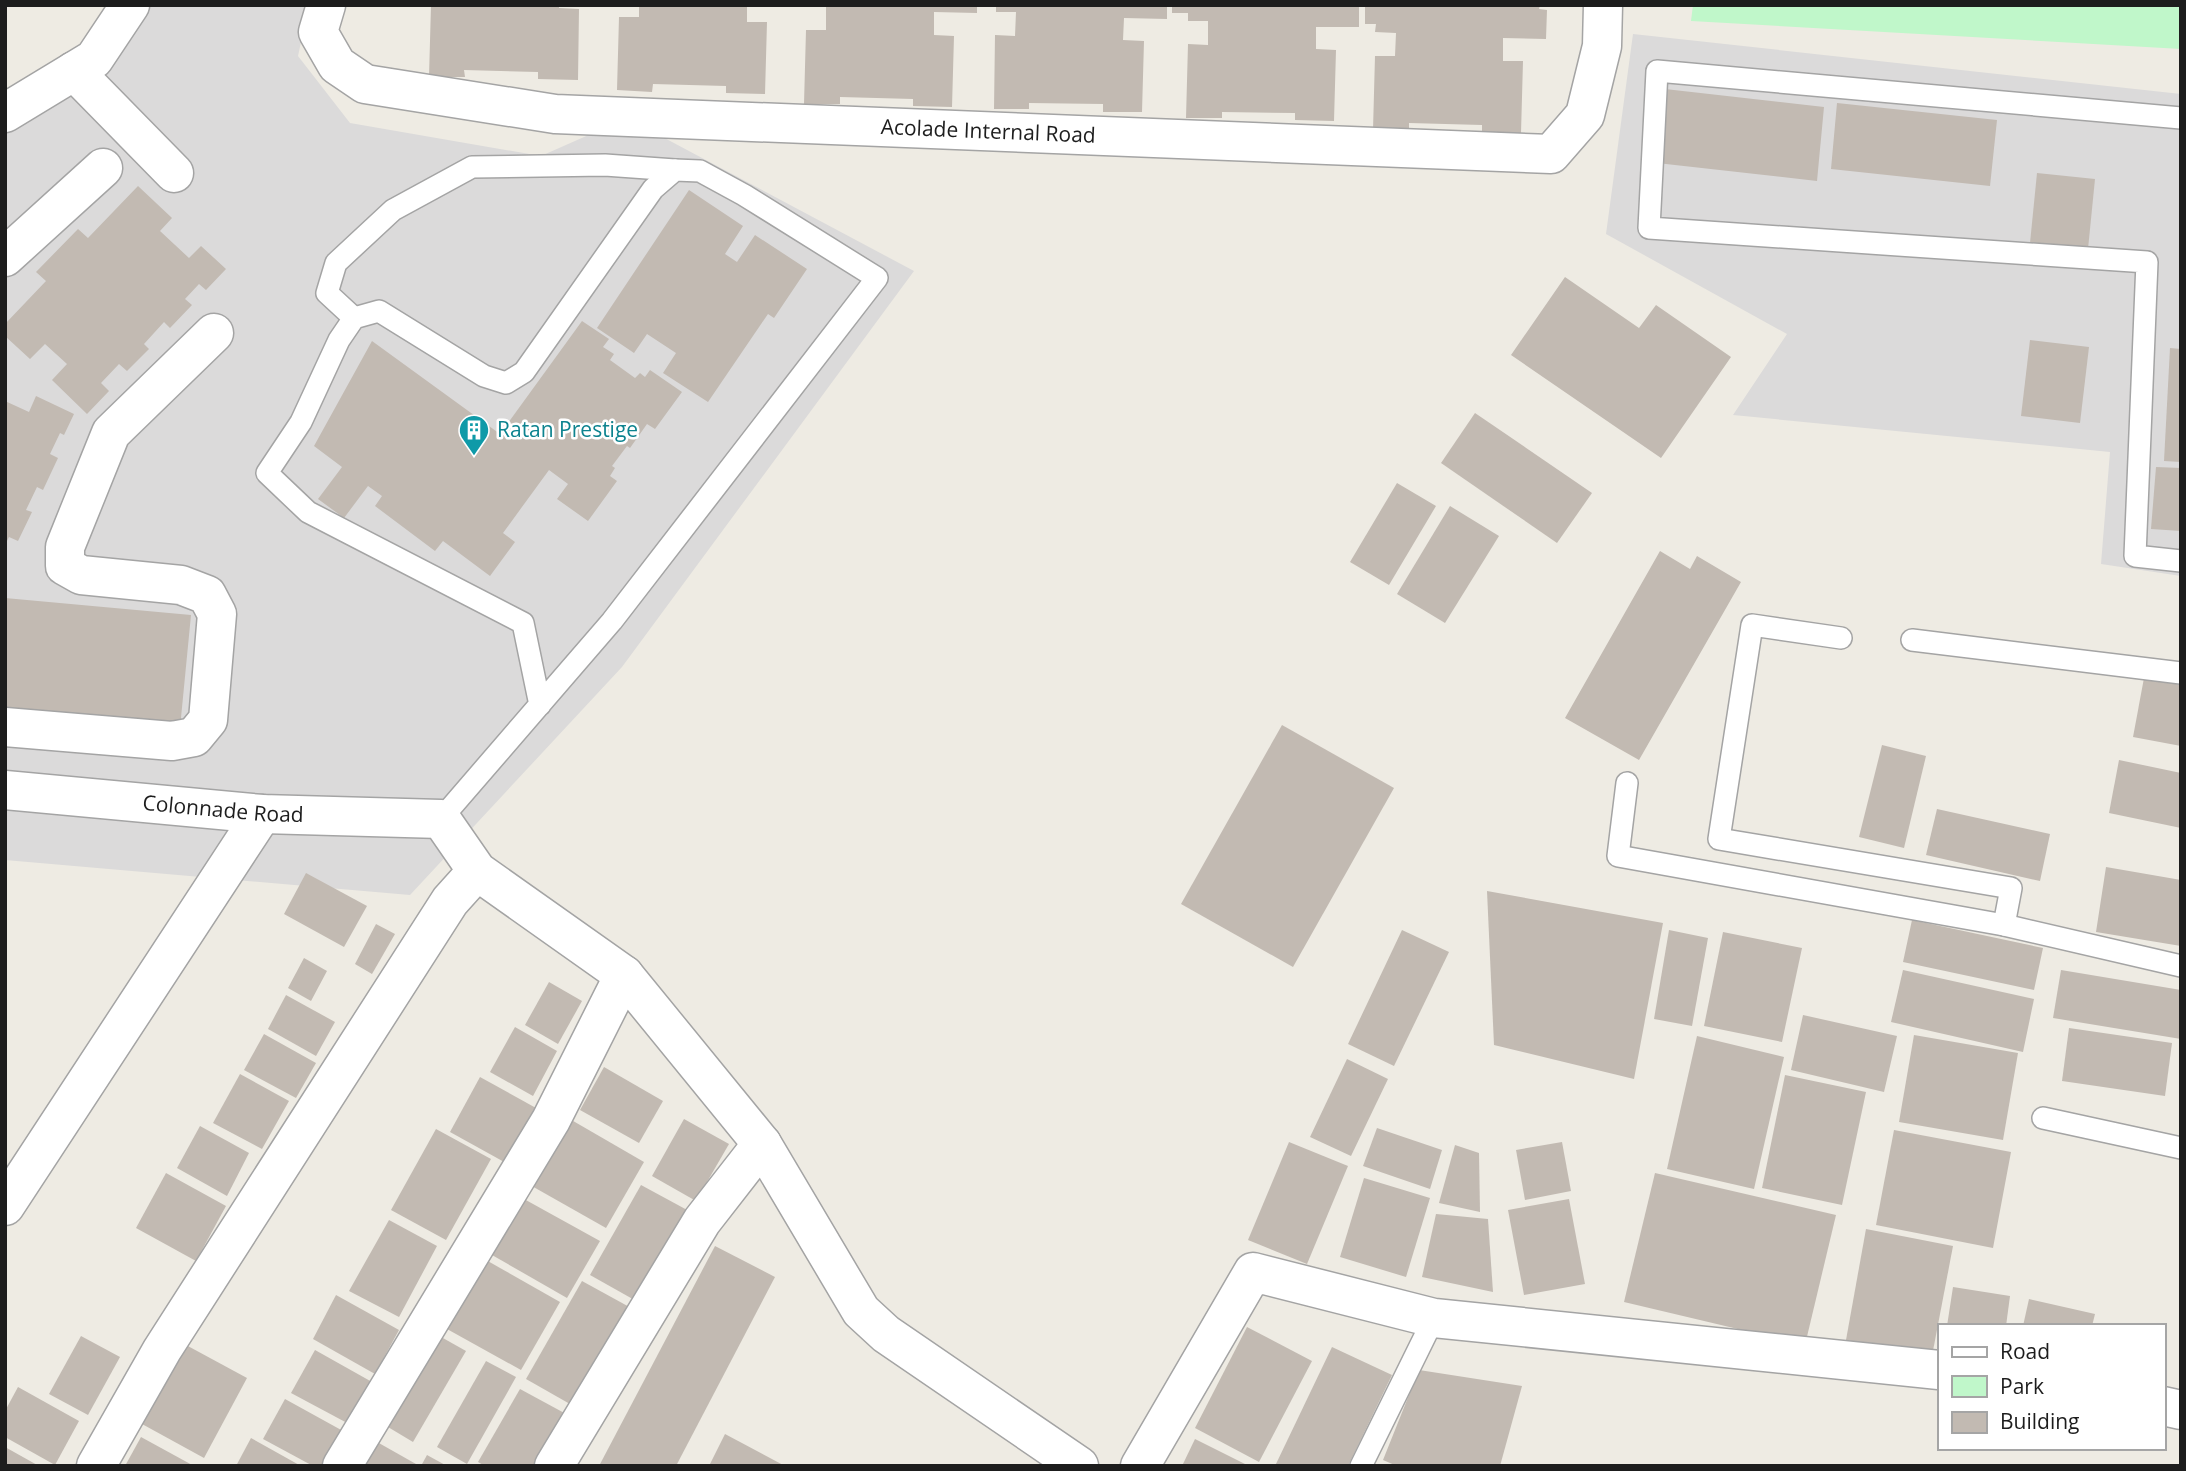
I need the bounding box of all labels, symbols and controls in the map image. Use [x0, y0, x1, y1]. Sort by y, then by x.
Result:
street label: Acolade Internal Road [880, 112, 1096, 149]
building icon: Ratan Prestige [457, 413, 491, 457]
place label: Ratan Prestige [497, 415, 638, 443]
street label: Colonnade Road [141, 788, 304, 828]
legend [1938, 1324, 2165, 1450]
text: Road [2000, 1337, 2050, 1365]
text: Park [2000, 1372, 2044, 1400]
text: Building [2000, 1407, 2079, 1435]

